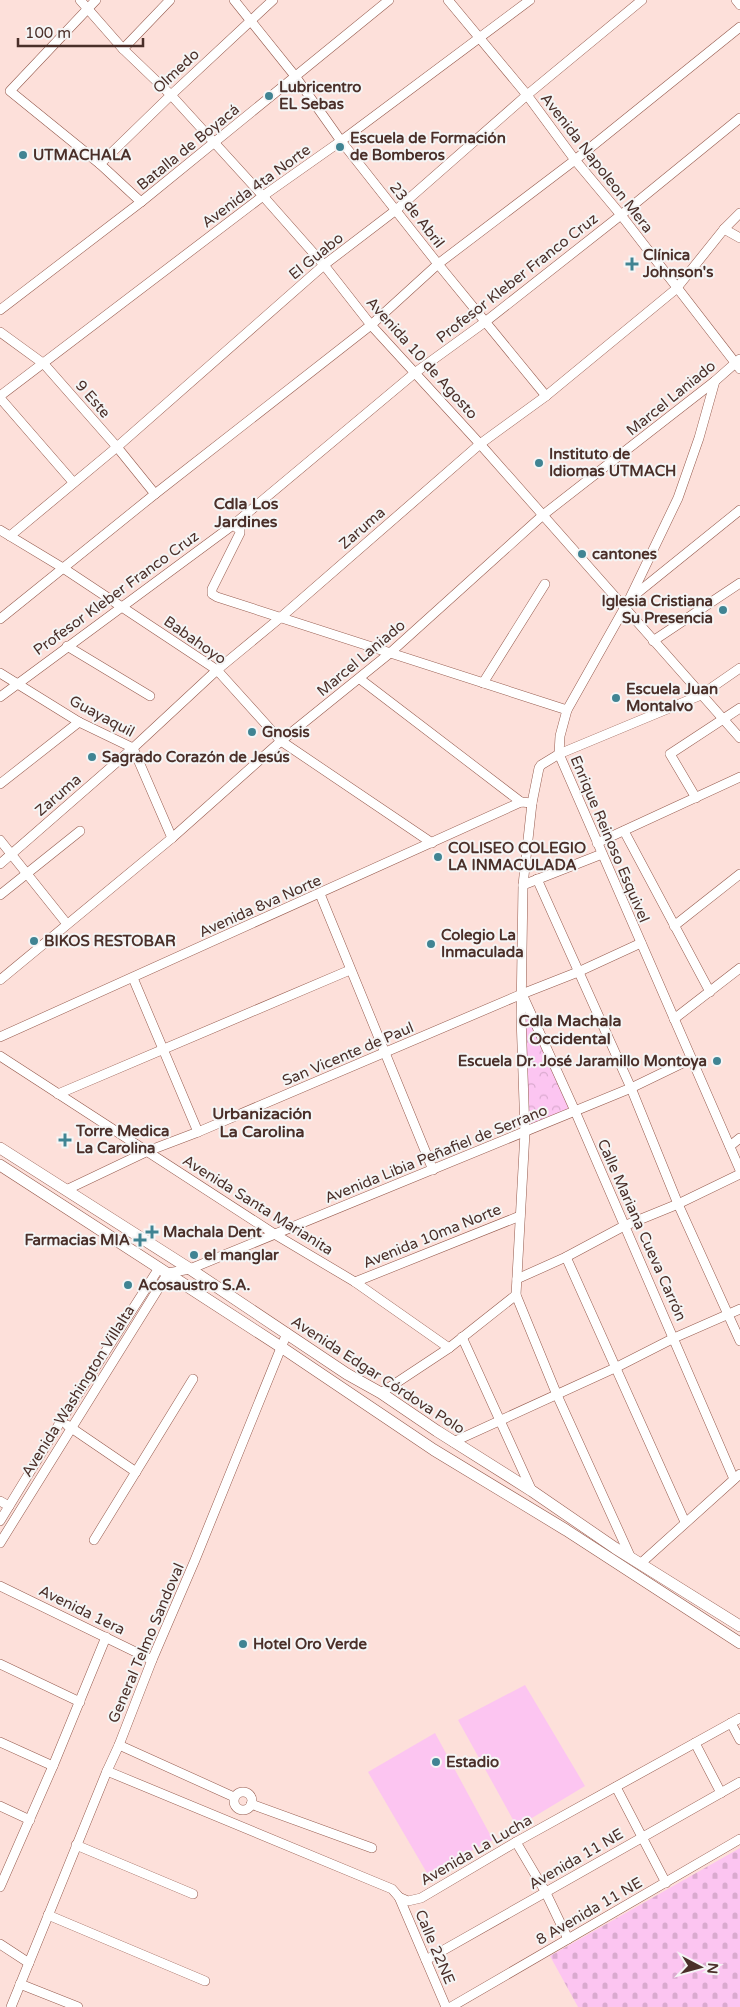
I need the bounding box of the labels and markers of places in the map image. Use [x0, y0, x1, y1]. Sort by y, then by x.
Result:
place label: Lubricentro EL Sebas [279, 78, 361, 113]
marker: Lubricentro EL Sebas [263, 90, 275, 102]
place label: Escuela de Formación de Bomberos [350, 129, 506, 164]
marker: Escuela de Formación de Bomberos [334, 141, 346, 153]
place label: UTMACHALA [33, 146, 131, 164]
marker: UTMACHALA [17, 149, 29, 161]
place label: Clínica Johnson's [642, 246, 713, 281]
marker: Clínica Johnson's [625, 257, 639, 271]
place label: Instituto de Idiomas UTMACH [549, 445, 676, 480]
marker: Instituto de Idiomas UTMACH [533, 457, 545, 469]
place label: cantones [592, 545, 657, 563]
marker: cantones [576, 548, 588, 560]
place label: Iglesia Cristiana Su Presencia [602, 592, 713, 627]
marker: Iglesia Cristiana Su Presencia [717, 604, 729, 616]
place label: Escuela Juan Montalvo [626, 680, 718, 715]
marker: Escuela Juan Montalvo [610, 692, 622, 704]
place label: Gnosis [262, 723, 310, 741]
marker: Gnosis [246, 726, 258, 738]
place label: Sagrado Corazón de Jesús [102, 748, 290, 767]
marker: Sagrado Corazón de Jesús [86, 751, 98, 763]
place label: COLISEO COLEGIO LA INMACULADA [448, 839, 586, 874]
marker: COLISEO COLEGIO LA INMACULADA [432, 851, 444, 863]
place label: Colegio La Inmaculada [441, 926, 524, 961]
place label: BIKOS RESTOBAR [44, 932, 176, 950]
marker: BIKOS RESTOBAR [28, 935, 40, 947]
marker: Colegio La Inmaculada [425, 938, 437, 950]
place label: Escuela Dr. José Jaramillo Montoya [458, 1052, 707, 1071]
marker: Escuela Dr. José Jaramillo Montoya [711, 1055, 723, 1067]
place label: Torre Medica La Carolina [75, 1122, 169, 1157]
marker: Torre Medica La Carolina [58, 1133, 72, 1147]
place label: Machala Dent [163, 1223, 262, 1241]
marker: Machala Dent [145, 1225, 159, 1239]
place label: Farmacias MIA [24, 1231, 130, 1249]
marker: Farmacias MIA [134, 1234, 146, 1246]
place label: el manglar [204, 1246, 279, 1265]
marker: el manglar [188, 1249, 200, 1261]
place label: Acosaustro S.A. [138, 1276, 251, 1294]
marker: Acosaustro S.A. [122, 1279, 134, 1291]
place label: Hotel Oro Verde [253, 1635, 368, 1653]
marker: Hotel Oro Verde [237, 1638, 249, 1650]
place label: Estadio [446, 1753, 499, 1771]
marker: Estadio [430, 1756, 442, 1768]

